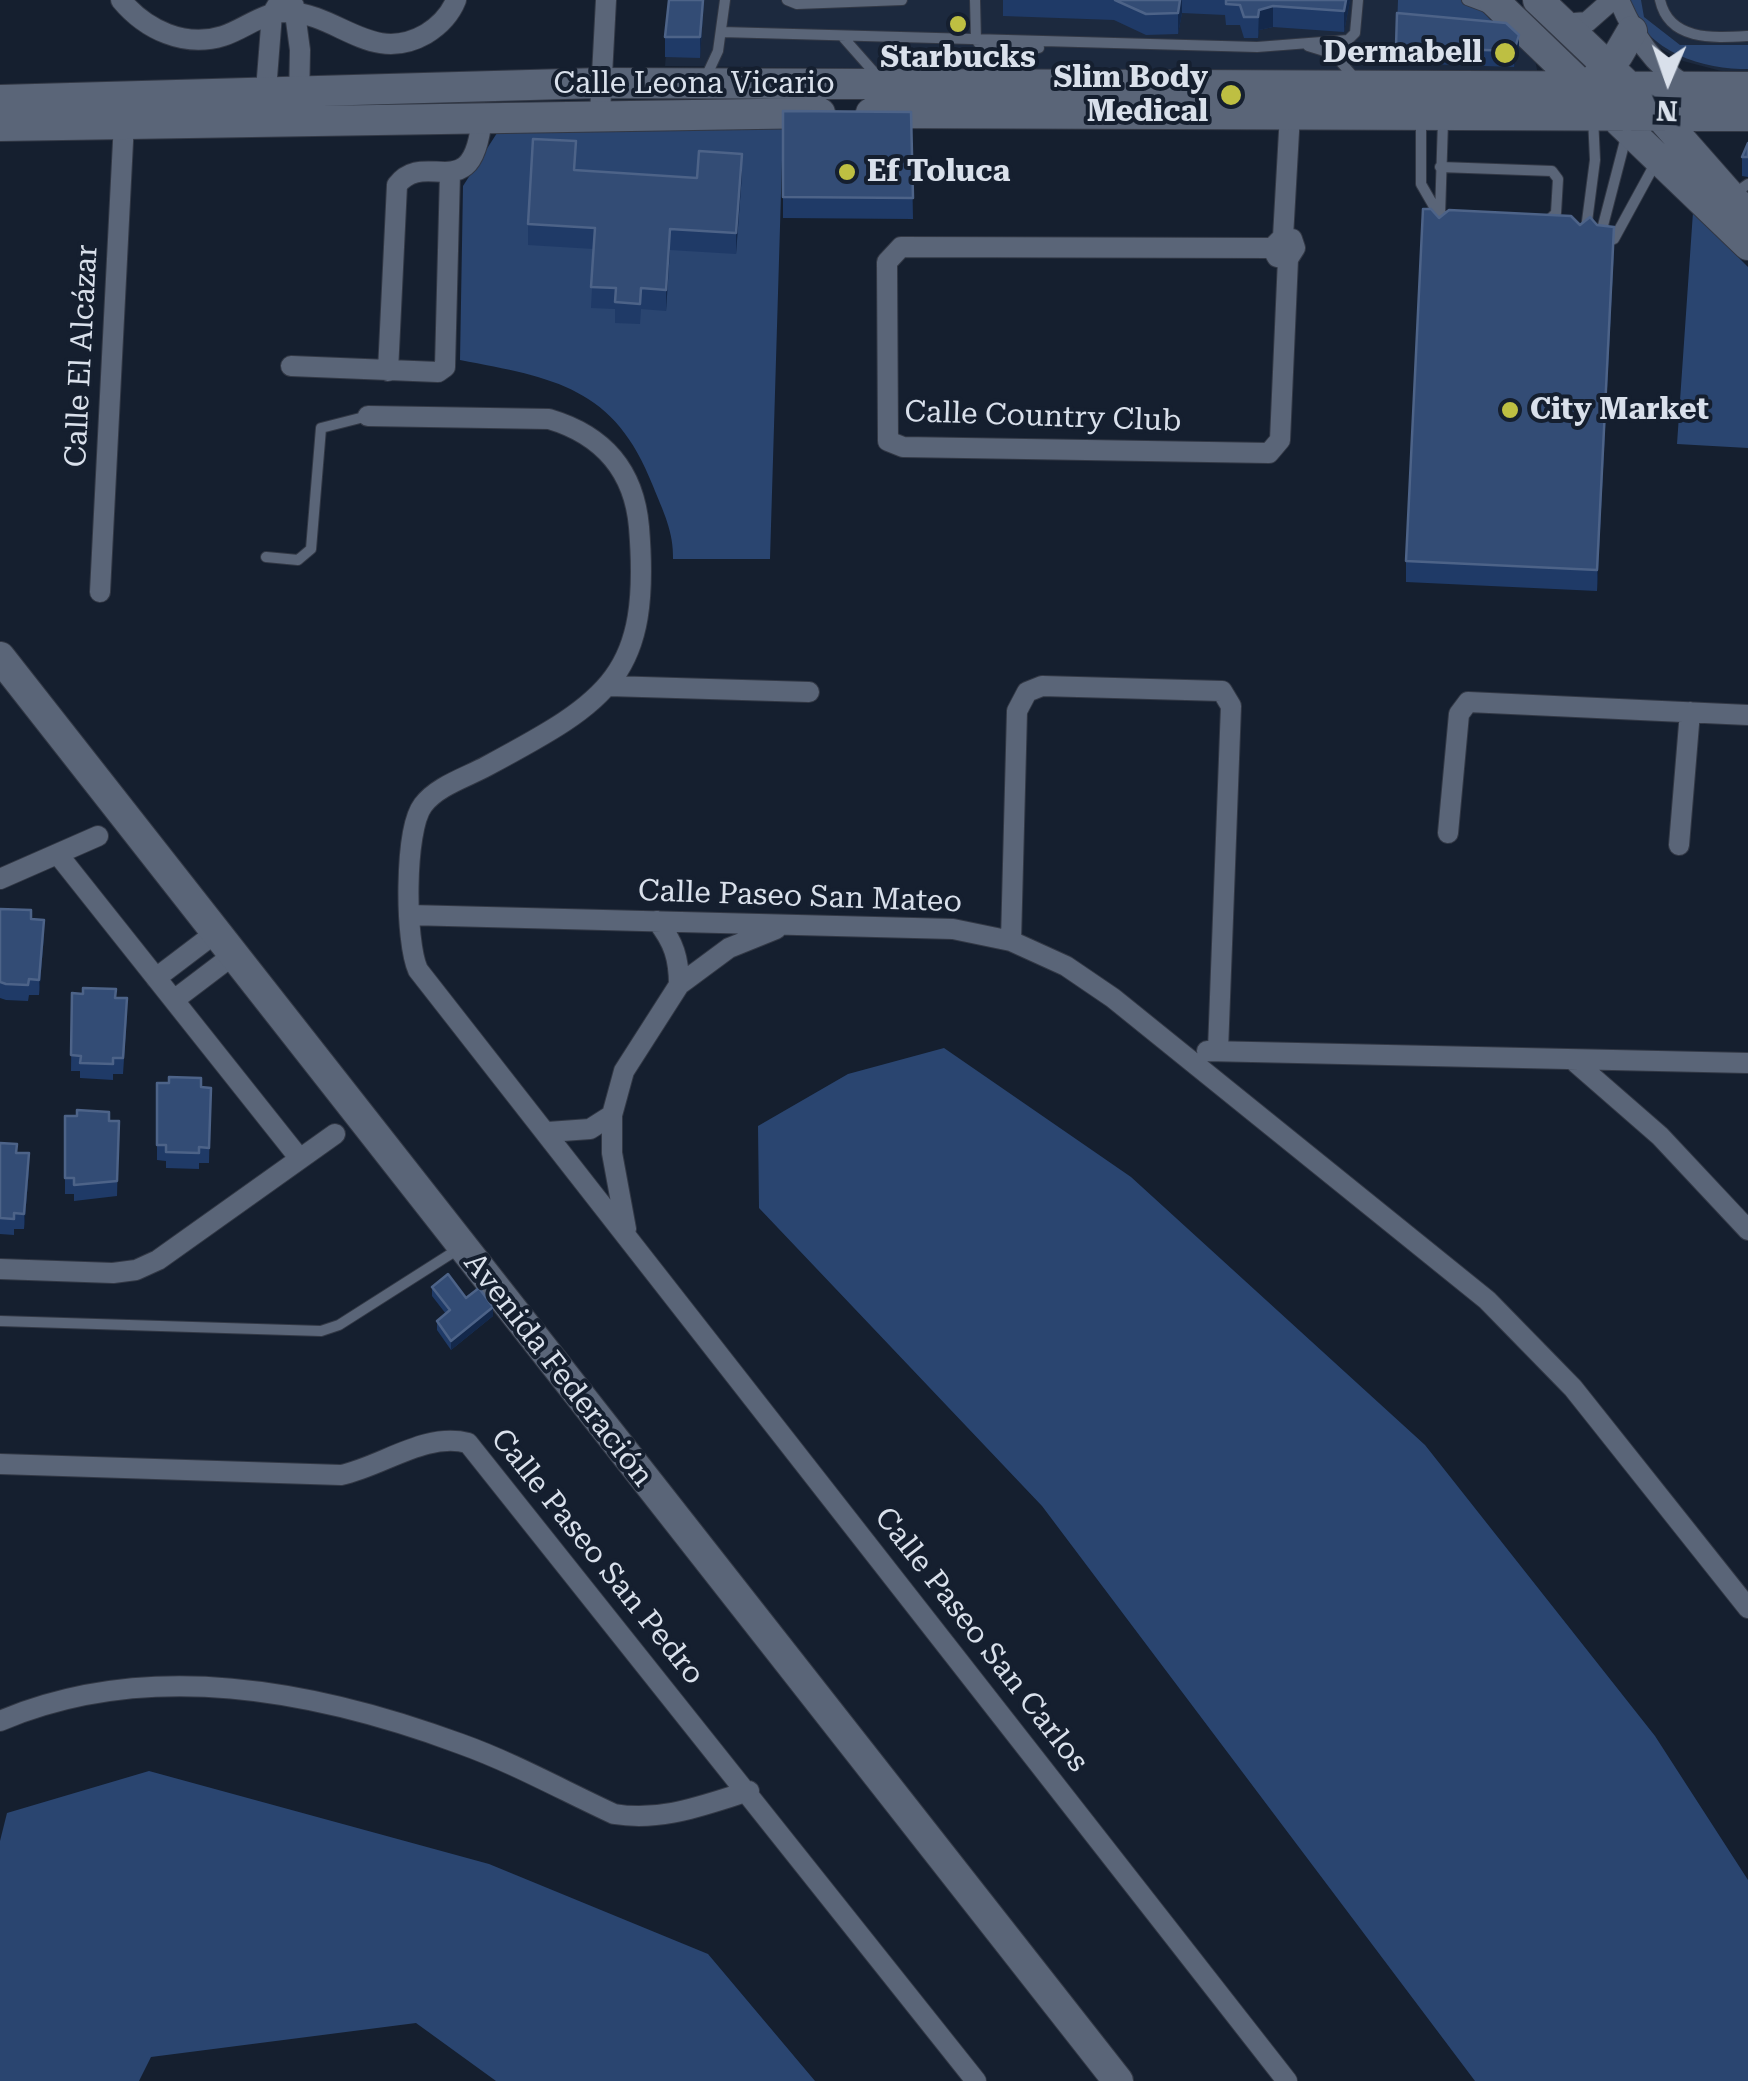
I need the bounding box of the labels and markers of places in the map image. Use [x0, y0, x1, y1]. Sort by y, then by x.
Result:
marker: Starbucks [947, 13, 969, 35]
place label: Dermabell [1323, 35, 1482, 71]
place label: Starbucks [880, 40, 1036, 76]
marker: Dermabell [1492, 40, 1518, 66]
place label: Slim Body Medical [1054, 60, 1208, 130]
marker: Slim Body Medical [1218, 82, 1244, 108]
place label: Ef Toluca [867, 154, 1010, 190]
marker: Ef Toluca [836, 161, 858, 183]
place label: City Market [1530, 392, 1709, 428]
marker: City Market [1499, 399, 1521, 421]

